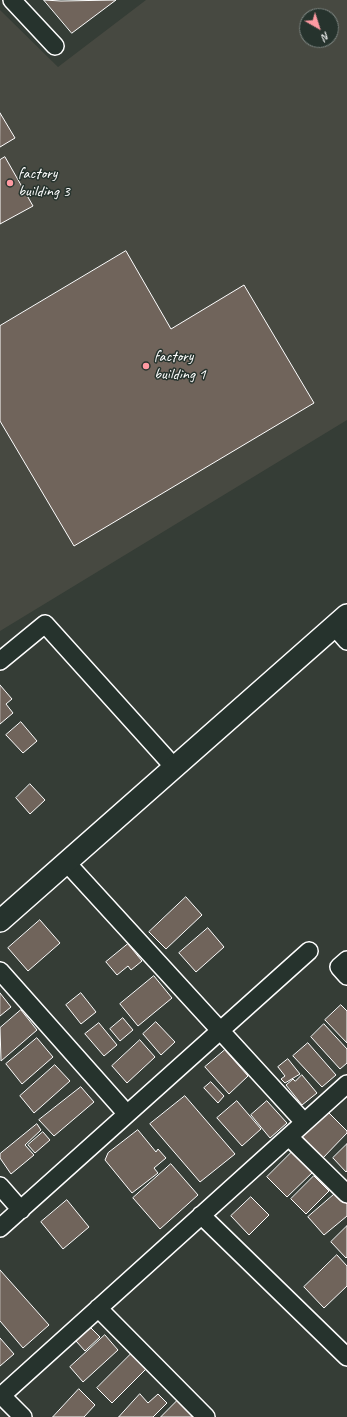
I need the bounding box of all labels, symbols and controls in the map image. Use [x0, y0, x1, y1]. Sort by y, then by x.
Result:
north arrow [299, 8, 339, 48]
text: N [319, 29, 333, 44]
place label: factory building 3 [18, 164, 70, 202]
marker: factory building 3 [5, 178, 15, 188]
place label: factory building 1 [154, 347, 206, 385]
marker: factory building 1 [141, 361, 151, 371]

